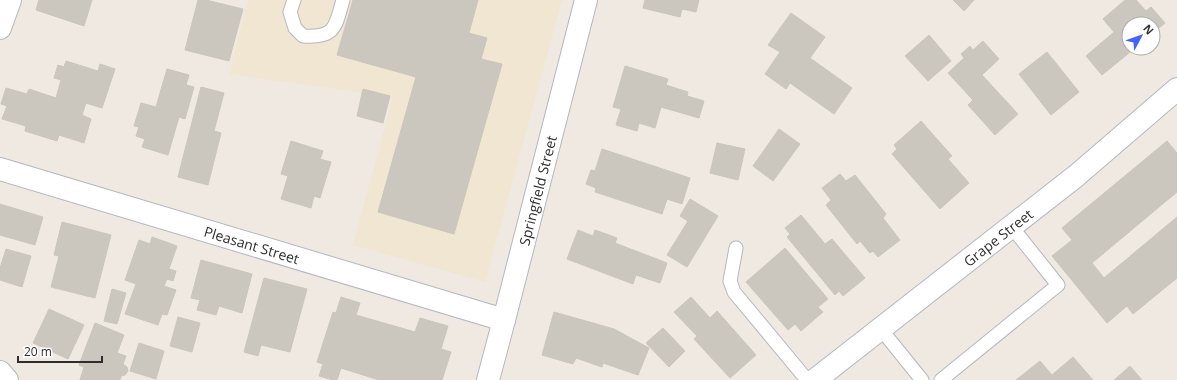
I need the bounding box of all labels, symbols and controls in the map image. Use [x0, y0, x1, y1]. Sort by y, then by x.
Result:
north arrow [1121, 16, 1161, 56]
text: N [1140, 21, 1158, 37]
street label: Springfield Street [514, 133, 560, 247]
street label: Grape Street [959, 204, 1036, 270]
street label: Pleasant Street [202, 221, 302, 268]
scale bar [18, 338, 102, 364]
text: 20 m [24, 343, 52, 360]

